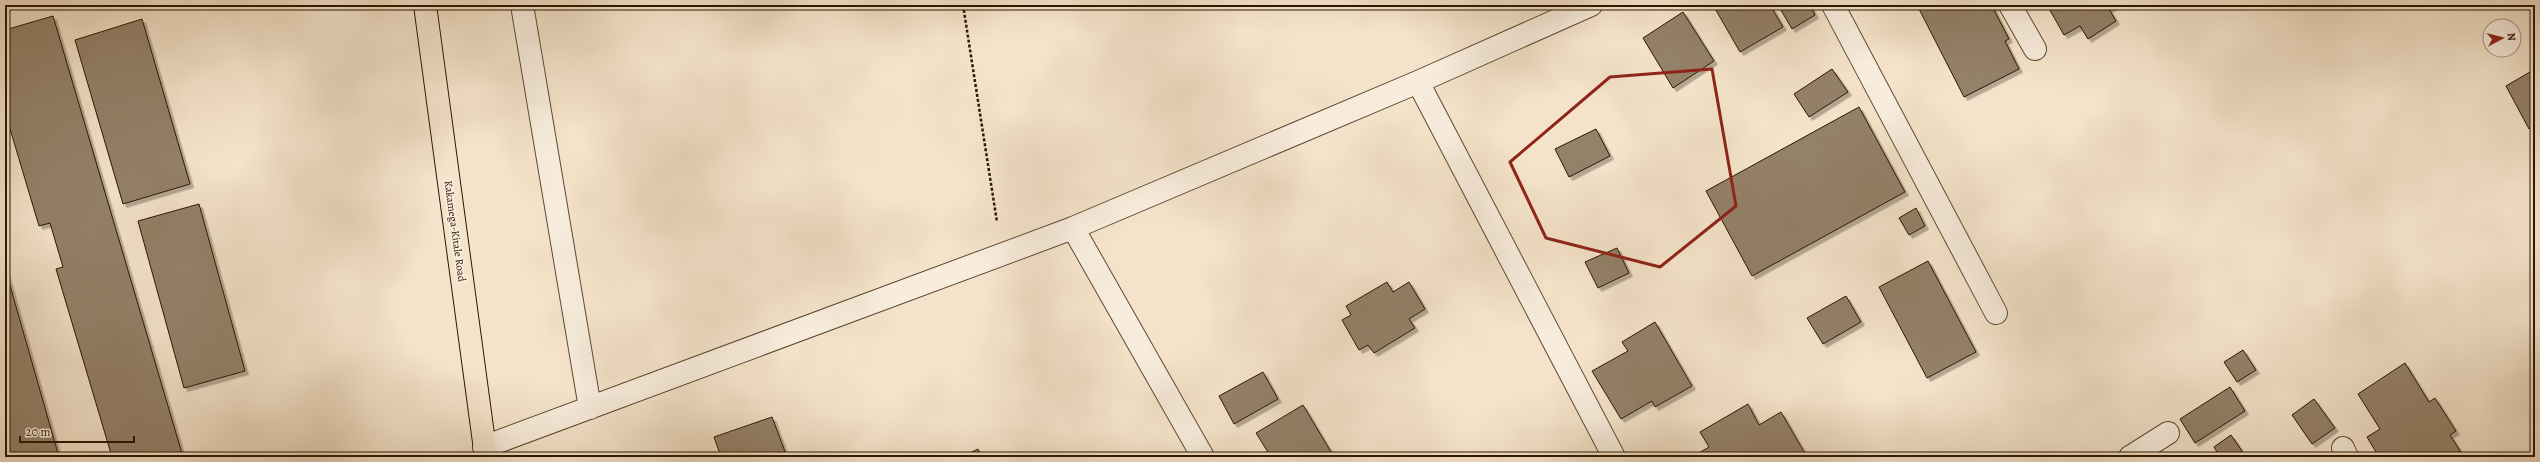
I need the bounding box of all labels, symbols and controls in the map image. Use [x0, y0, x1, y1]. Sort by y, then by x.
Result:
north arrow [2482, 18, 2522, 58]
text: N [2503, 32, 2519, 42]
street label: Kakamega-Kitale Road [440, 179, 470, 283]
scale bar [20, 418, 134, 444]
text: 20 m [26, 424, 50, 440]

